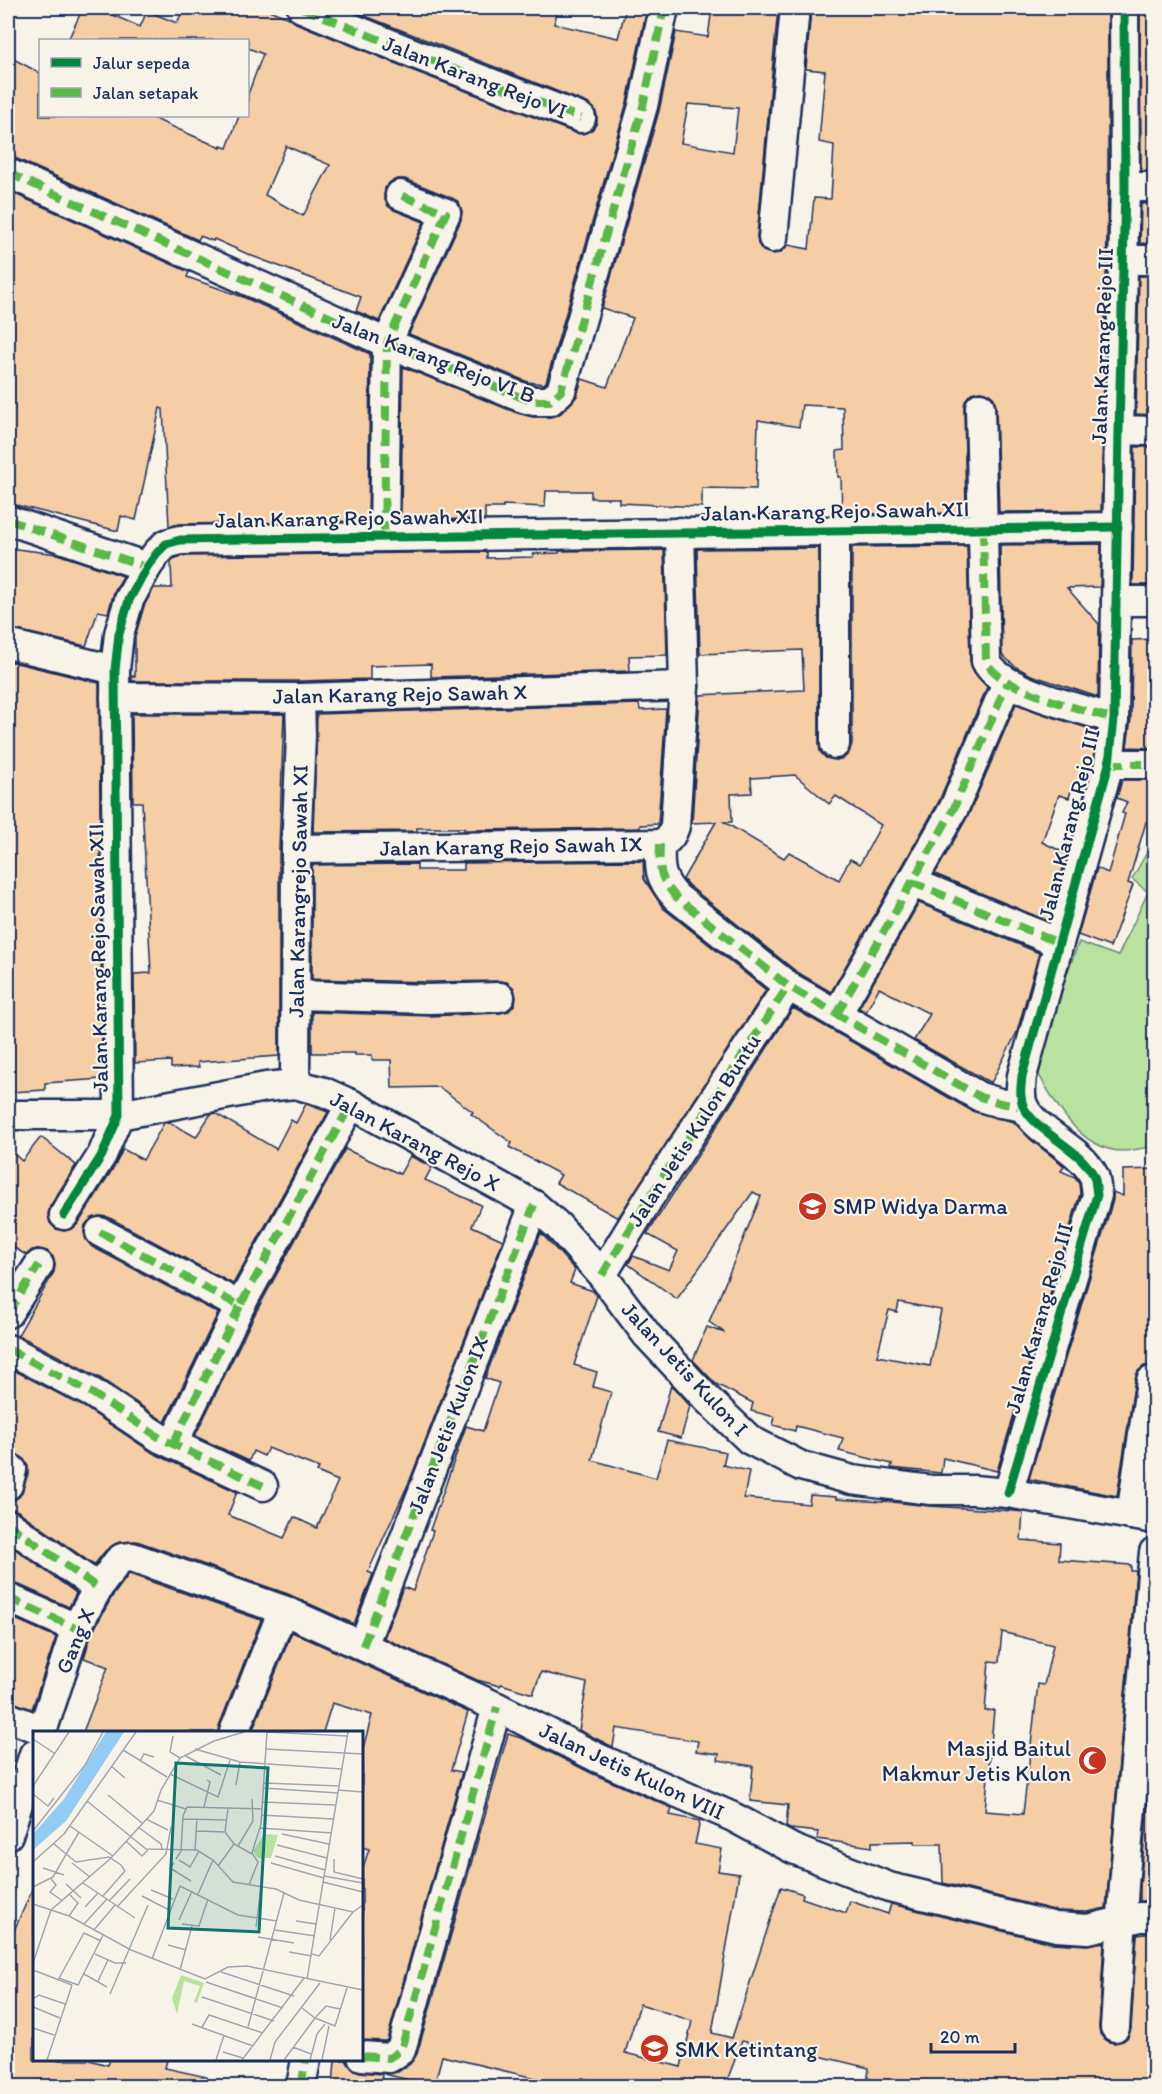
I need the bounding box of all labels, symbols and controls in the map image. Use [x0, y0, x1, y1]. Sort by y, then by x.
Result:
street label: Jalan Karang Rejo VI [379, 29, 571, 125]
legend [39, 39, 249, 117]
text: Jalur sepeda [93, 52, 190, 74]
text: Jalan setapak [93, 82, 199, 104]
street label: Jalan Karang Rejo III [1085, 247, 1119, 445]
street label: Jalan Karang Rejo VI B [329, 307, 539, 409]
street label: Jalan Karang Rejo Sawah XII [701, 495, 969, 527]
street label: Jalan Karang Rejo Sawah XII [215, 502, 483, 534]
street label: Jalan Karang Rejo Sawah X [272, 678, 528, 710]
street label: Jalan Karang Rejo III [1032, 725, 1106, 923]
street label: Jalan Karangrejo Sawah XI [282, 764, 314, 1018]
street label: Jalan Karang Rejo Sawah XII [82, 824, 114, 1092]
street label: Jalan Karang Rejo Sawah IX [379, 830, 643, 862]
street label: Jalan Jetis Kulon Buntu [621, 1028, 767, 1232]
street label: Jalan Karang Rejo X [326, 1085, 505, 1197]
school or university icon: SMP Widya Darma [796, 1190, 828, 1222]
place label: SMP Widya Darma [833, 1193, 1008, 1220]
street label: Jalan Karang Rejo III [999, 1220, 1079, 1416]
street label: Jalan Jetis Kulon I [616, 1296, 754, 1442]
street label: Jalan Jetis Kulon IX [402, 1332, 494, 1518]
street label: Gang X [50, 1604, 101, 1678]
street label: Jalan Jetis Kulon VIII [535, 1716, 729, 1826]
inset map [33, 1731, 363, 2061]
place label: Masjid Baitul Makmur Jetis Kulon [882, 1735, 1072, 1787]
mosque icon: Masjid Baitul Makmur Jetis Kulon [1076, 1745, 1108, 1777]
scale bar [931, 2016, 1015, 2054]
text: 20 m [940, 2026, 980, 2048]
school or university icon: SMK Ketintang [638, 2033, 670, 2065]
place label: SMK Ketintang [675, 2036, 818, 2063]

